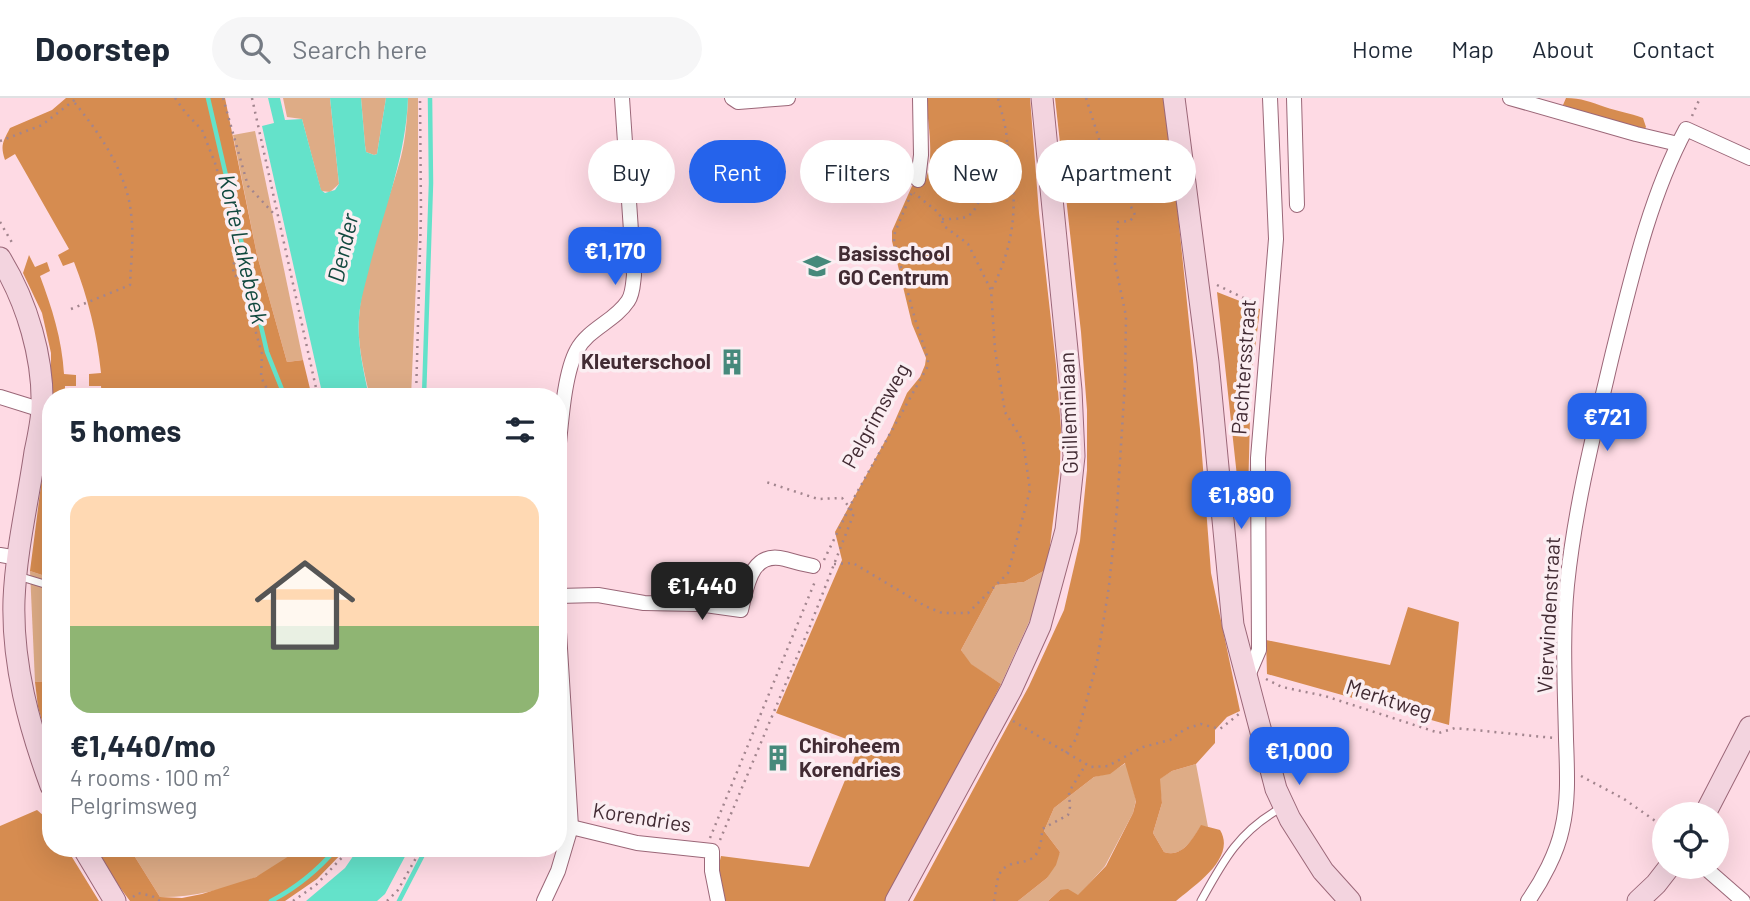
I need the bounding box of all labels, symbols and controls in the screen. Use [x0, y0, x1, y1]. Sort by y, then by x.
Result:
search box [212, 17, 702, 80]
text: Doorstep [35, 28, 170, 68]
icon: search [236, 29, 274, 67]
text: Search here [292, 33, 427, 64]
text: Home [1352, 34, 1413, 63]
text: Map [1451, 34, 1494, 63]
text: About [1532, 34, 1594, 63]
text: Contact [1632, 34, 1715, 63]
chip: Buy [588, 140, 675, 203]
chip: Rent [689, 140, 786, 203]
chip: Filters [800, 140, 914, 203]
chip: New [928, 140, 1022, 203]
chip: Apartment [1036, 140, 1196, 203]
water label: Korte Lakebeek [213, 171, 275, 326]
water label: Dender [321, 210, 364, 285]
pin: €1,170 [558, 228, 672, 287]
text: €1,170 [584, 236, 646, 264]
place label: Basisschool GO Centrum [838, 240, 950, 289]
school or university icon: Basisschool GO Centrum [802, 251, 832, 281]
street label: Pachtersstraat [1225, 298, 1260, 435]
building icon: Kleuterschool [717, 347, 747, 377]
place label: Kleuterschool [581, 348, 711, 373]
street label: Guilleminlaan [1053, 352, 1082, 474]
street label: Pelgrimsweg [836, 358, 914, 472]
pin: €721 [1566, 394, 1648, 453]
text: €721 [1584, 402, 1630, 430]
icon: filters [501, 411, 539, 449]
text: 5 homes [70, 412, 181, 448]
pin: €1,890 [1184, 472, 1298, 531]
text: €1,890 [1208, 480, 1274, 508]
street label: Vierwindenstraat [1531, 536, 1564, 694]
icon: home [242, 542, 368, 668]
pin: €1,440 [645, 562, 759, 622]
text: €1,440 [667, 571, 737, 599]
street label: Merktweg [1343, 673, 1436, 724]
text: €1,440/mo [70, 727, 216, 763]
pin: €1,000 [1242, 728, 1356, 787]
place label: Chiroheem Korendries [799, 732, 901, 781]
text: €1,000 [1265, 736, 1333, 764]
building icon: Chiroheem Korendries [763, 743, 793, 773]
text: 4 rooms · 100 m² [70, 763, 230, 791]
text: Pelgrimsweg [70, 791, 197, 819]
street label: Korendries [591, 796, 693, 837]
map controls [1652, 802, 1729, 879]
button: locate [1652, 802, 1729, 879]

